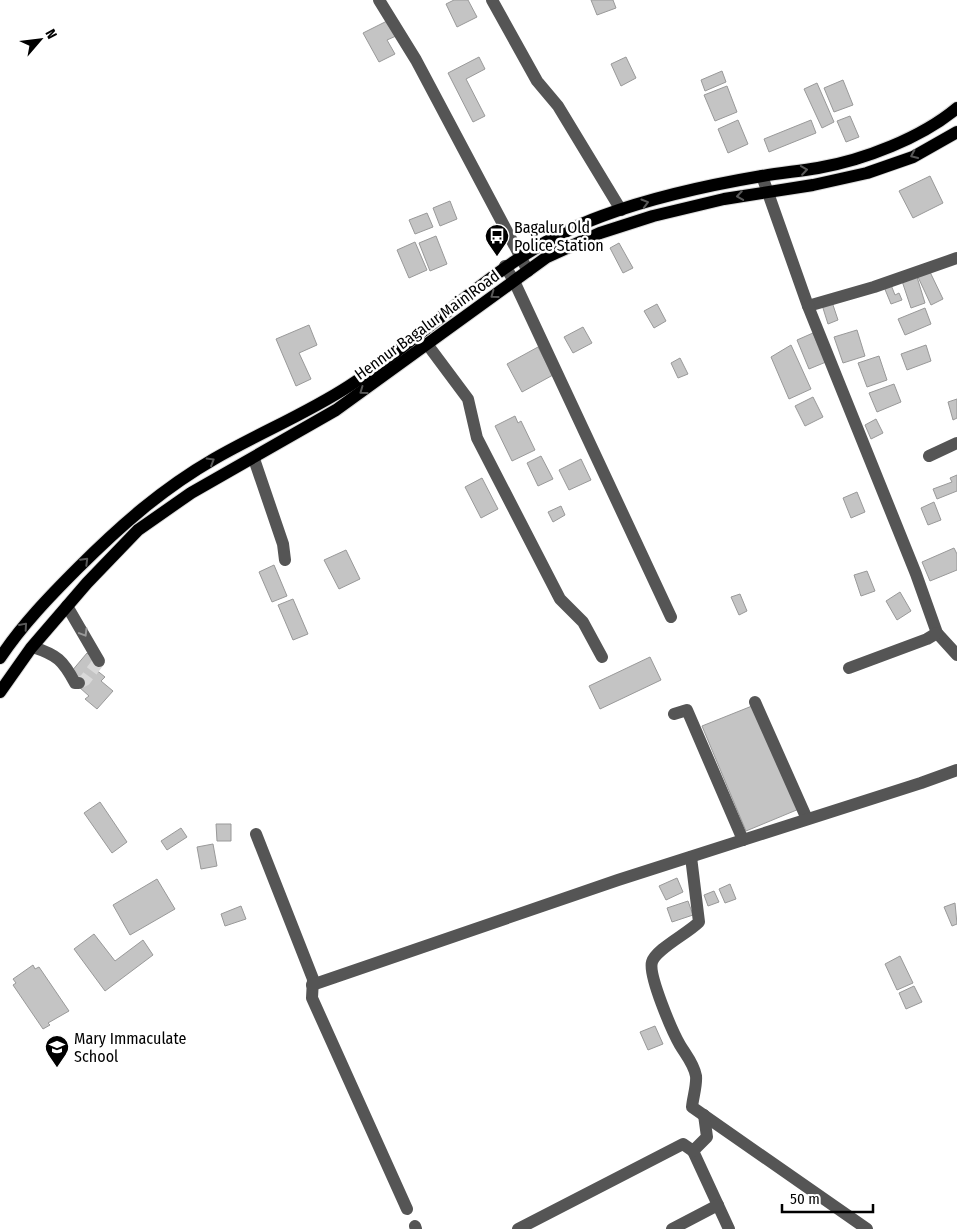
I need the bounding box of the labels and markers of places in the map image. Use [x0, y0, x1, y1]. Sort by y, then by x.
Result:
place label: Bagalur Old Police Station [514, 218, 604, 255]
bus stop icon: Bagalur Old Police Station [484, 223, 510, 257]
place label: Mary Immaculate School [74, 1029, 186, 1066]
school or university icon: Mary Immaculate School [44, 1034, 70, 1068]

